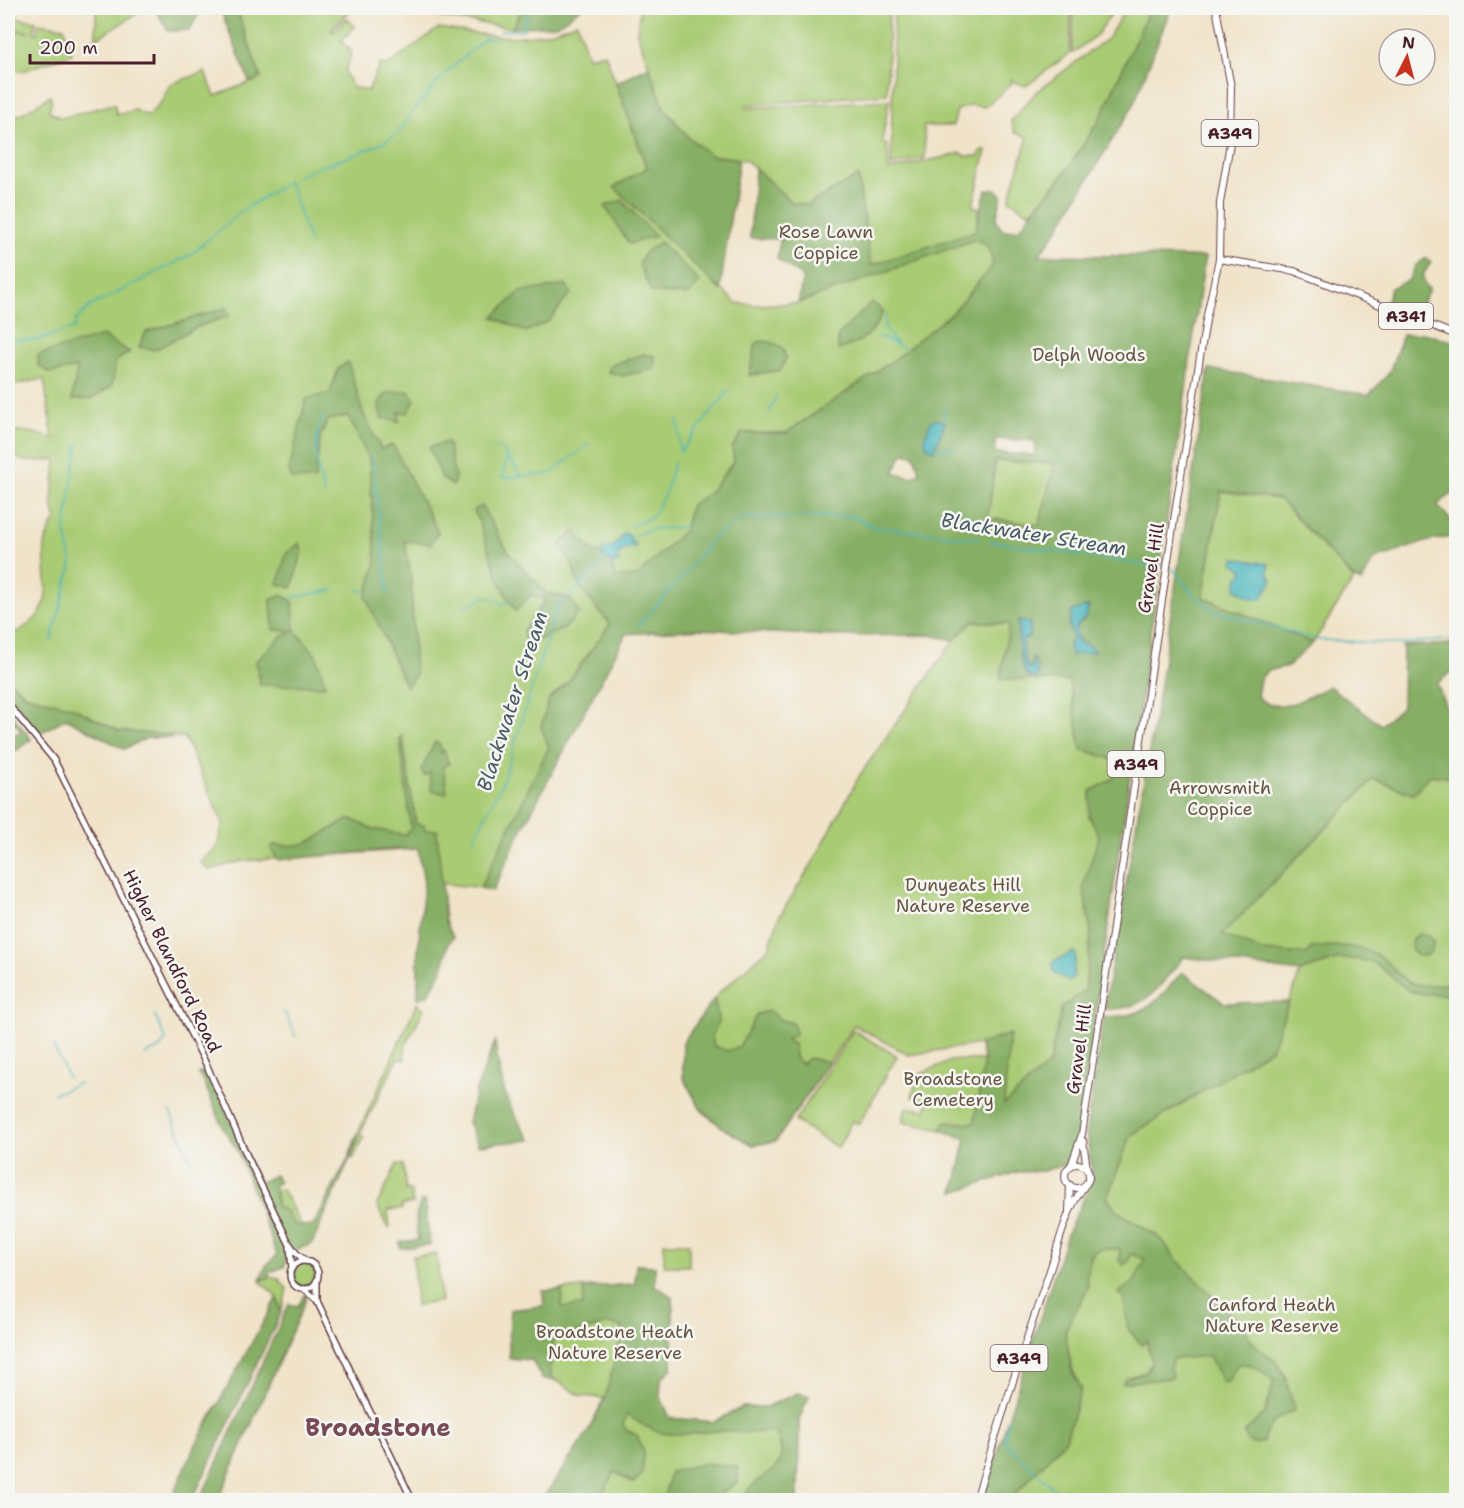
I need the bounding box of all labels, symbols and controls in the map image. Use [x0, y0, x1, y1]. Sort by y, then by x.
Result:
scale bar [30, 27, 154, 65]
north arrow [1377, 27, 1437, 87]
text: N [1401, 31, 1416, 54]
text: 200 m [39, 36, 98, 60]
road number: A349 [1202, 120, 1258, 146]
park label: Rose Lawn Coppice [779, 220, 873, 265]
road number: A341 [1379, 303, 1433, 329]
park label: Delph Woods [1032, 343, 1146, 367]
water label: Blackwater Stream [939, 506, 1129, 562]
street label: Gravel Hill [1132, 521, 1170, 615]
water label: Blackwater Stream [471, 608, 553, 794]
road number: A349 [1108, 751, 1164, 777]
park label: Arrowsmith Coppice [1169, 776, 1271, 821]
street label: Higher Blandford Road [117, 865, 227, 1057]
park label: Dunyeats Hill Nature Reserve [896, 873, 1030, 918]
street label: Gravel Hill [1061, 1002, 1097, 1096]
park label: Broadstone Cemetery [903, 1067, 1003, 1112]
park label: Canford Heath Nature Reserve [1205, 1293, 1339, 1338]
park label: Broadstone Heath Nature Reserve [536, 1320, 694, 1365]
road number: A349 [990, 1345, 1048, 1371]
district label: Broadstone [305, 1412, 451, 1444]

